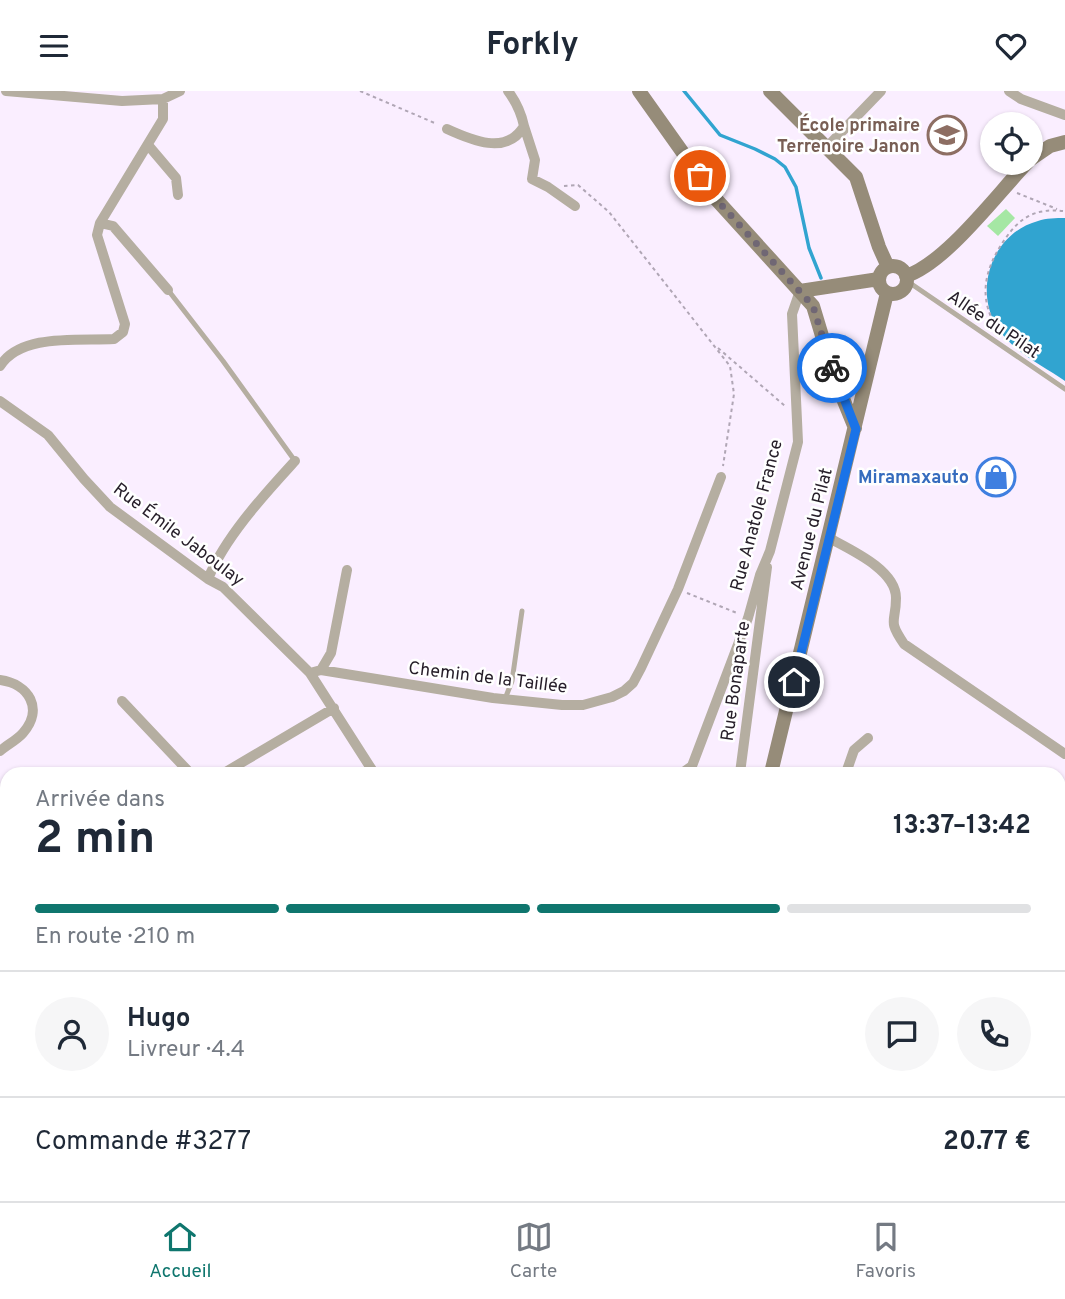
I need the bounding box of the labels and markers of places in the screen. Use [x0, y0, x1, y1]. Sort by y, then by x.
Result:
place label: École primaire Terrenoire Janon [777, 113, 920, 159]
school or university icon: École primaire Terrenoire Janon [926, 114, 968, 156]
pin [670, 146, 730, 206]
shop icon: Miramaxauto [975, 456, 1017, 498]
place label: Miramaxauto [858, 467, 969, 490]
pin [764, 652, 824, 712]

